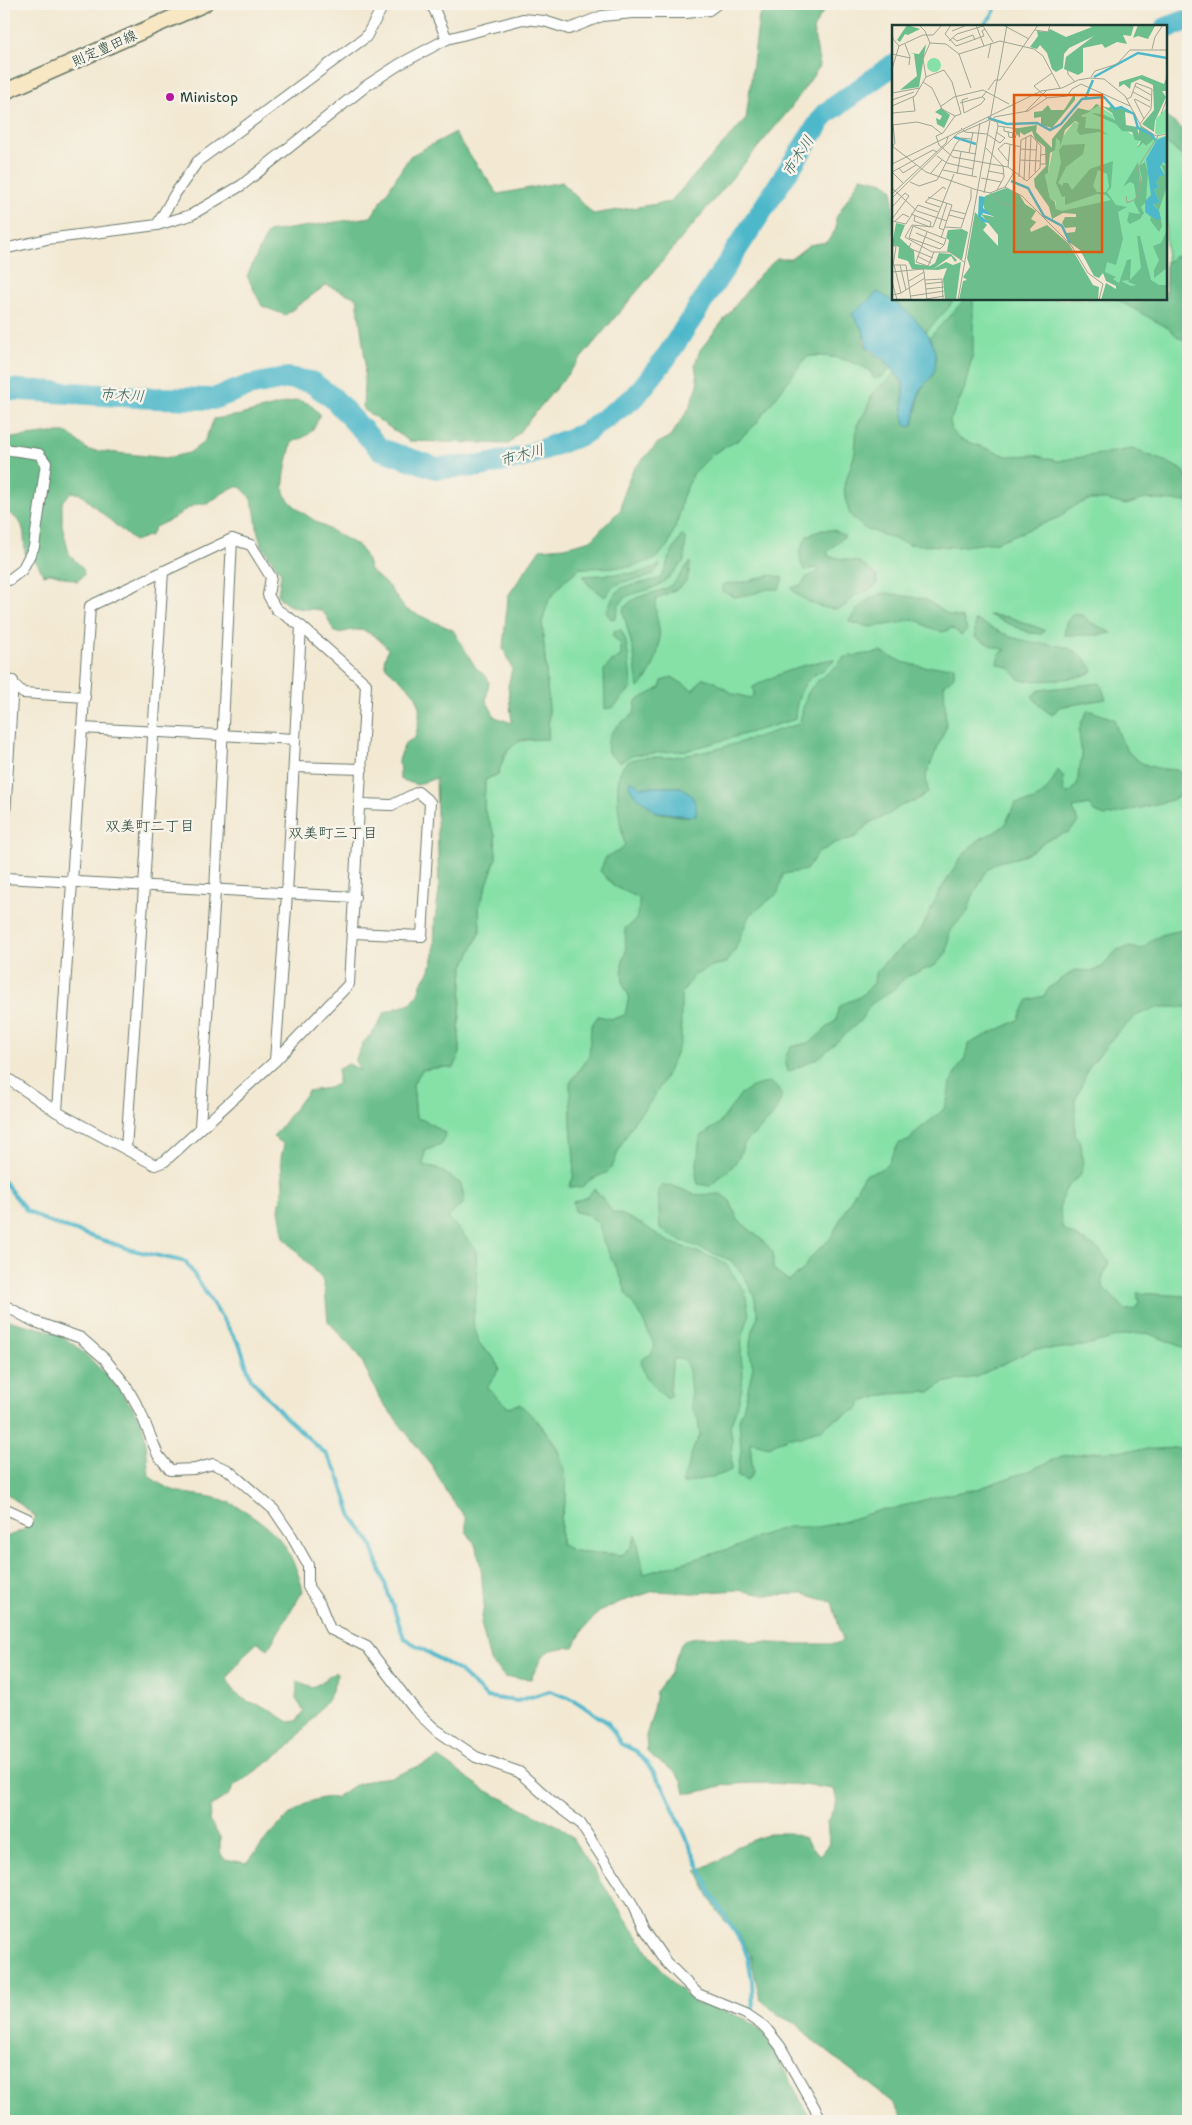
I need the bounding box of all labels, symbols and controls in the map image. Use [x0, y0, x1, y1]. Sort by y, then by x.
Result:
inset map [892, 25, 1167, 300]
street label: 則定豊田線 [68, 26, 140, 70]
place label: Ministop [180, 88, 238, 106]
marker: Ministop [164, 91, 176, 103]
water label: 市木川 [777, 132, 819, 180]
water label: 市木川 [99, 384, 145, 406]
water label: 市木川 [498, 439, 546, 471]
district label: 双美町二丁目 [105, 816, 195, 836]
district label: 双美町三丁目 [288, 823, 378, 843]

